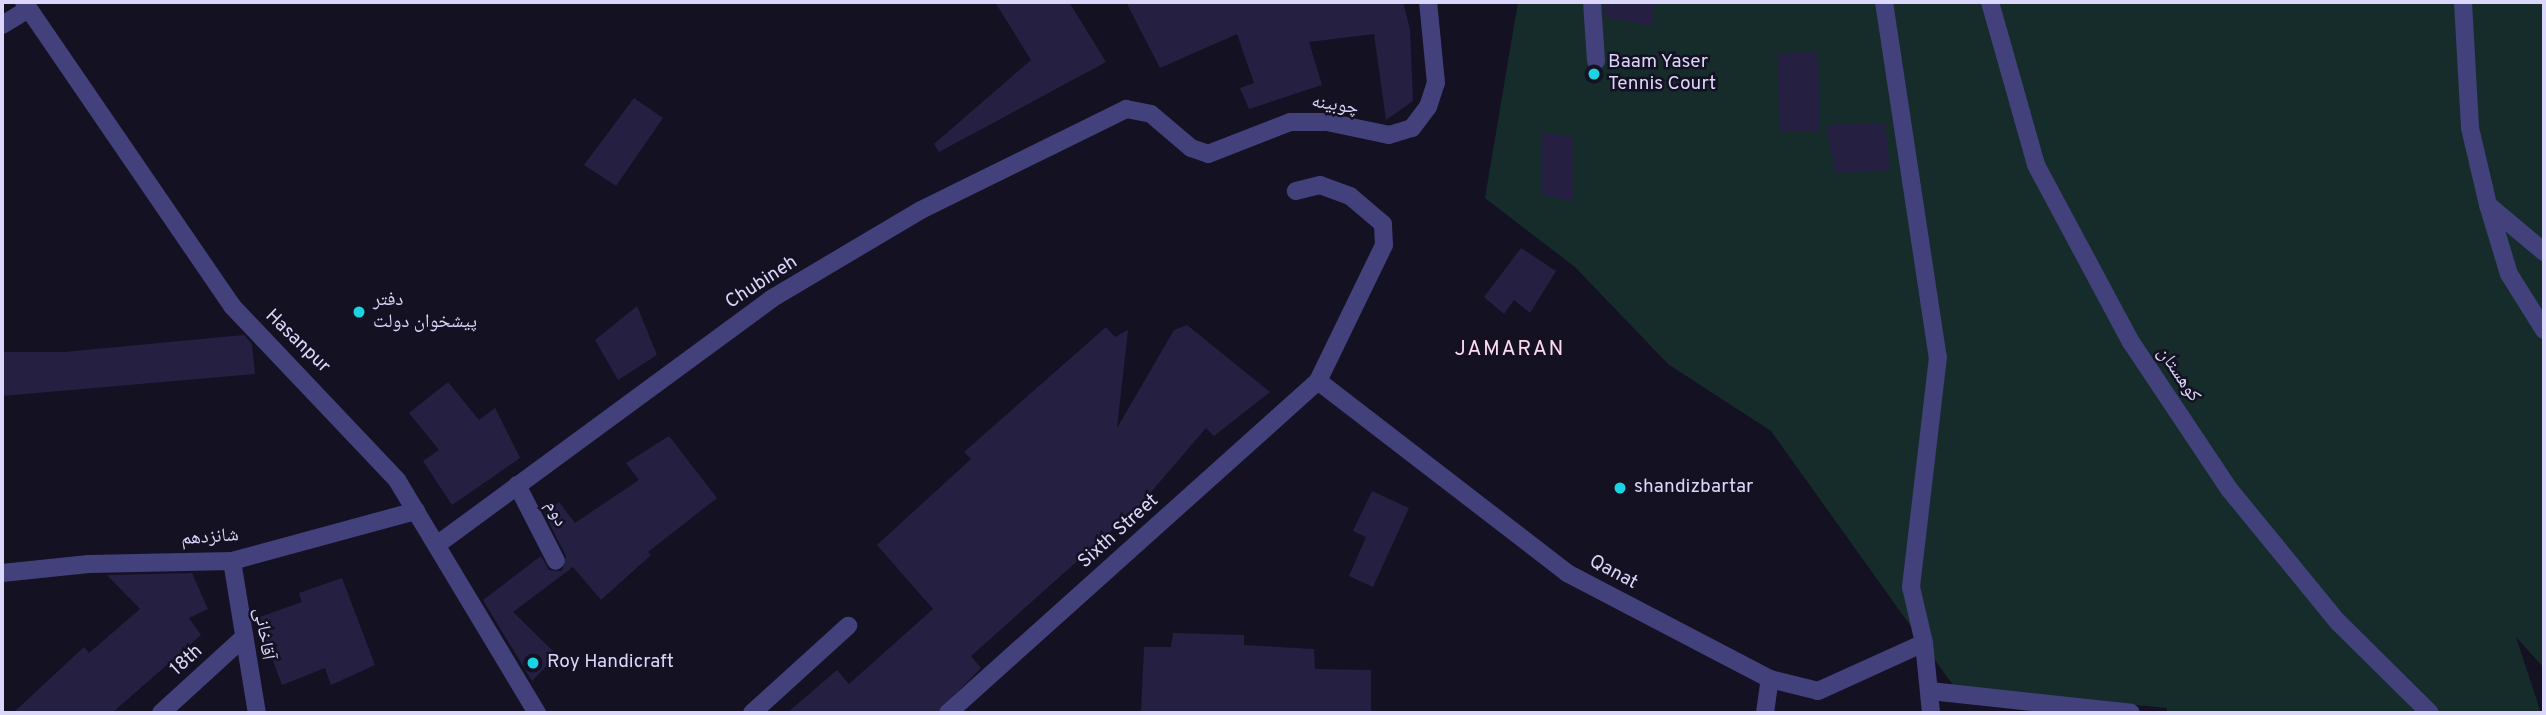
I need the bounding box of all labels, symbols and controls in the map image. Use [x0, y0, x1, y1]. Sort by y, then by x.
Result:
place label: Baam Yaser Tennis Court [1608, 52, 1716, 96]
marker: Baam Yaser Tennis Court [1586, 66, 1602, 82]
street label: چوبینه [1310, 91, 1360, 121]
street label: Chubineh [722, 251, 802, 315]
place label: دفتر پیشخوان دولت [373, 290, 477, 334]
marker: دفتر پیشخوان دولت [351, 304, 367, 320]
street label: Hasanpur [260, 305, 334, 379]
district label: JAMARAN [1455, 337, 1565, 363]
street label: کوهستان [2151, 343, 2205, 407]
place label: shandizbartar [1634, 477, 1754, 499]
marker: shandizbartar [1612, 480, 1628, 496]
street label: Sixth Street [1074, 490, 1164, 574]
street label: دوم [539, 497, 571, 531]
street label: شانزدهم [180, 525, 240, 551]
street label: Qanat [1585, 551, 1641, 595]
street label: آقاخانی [248, 606, 278, 662]
street label: 18th [166, 641, 208, 681]
place label: Roy Handicraft [547, 652, 674, 674]
marker: Roy Handicraft [525, 655, 541, 671]

